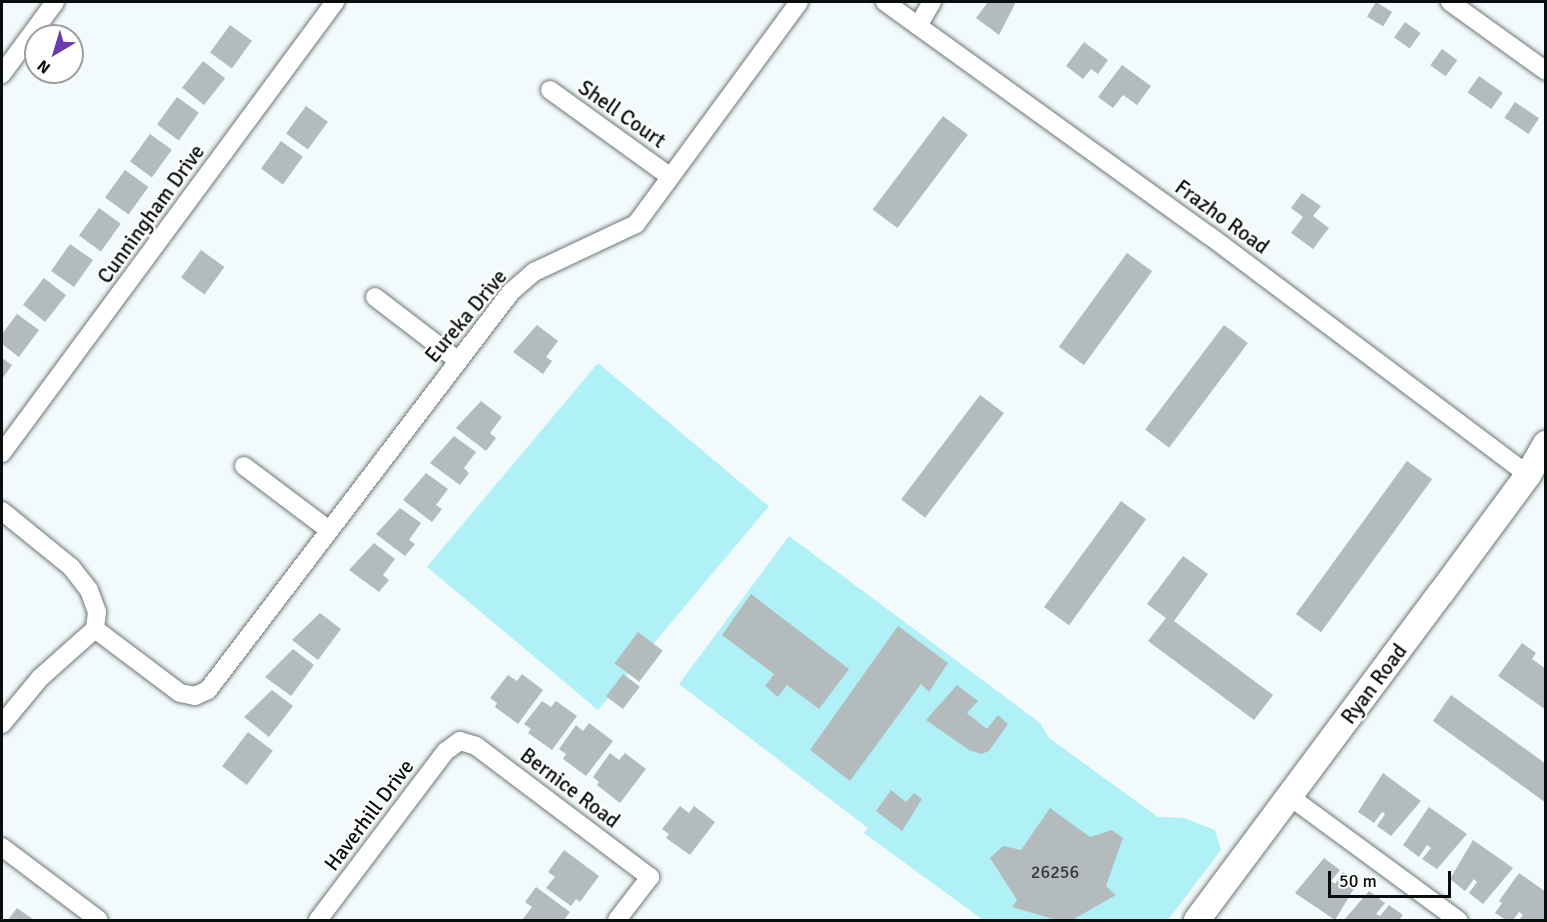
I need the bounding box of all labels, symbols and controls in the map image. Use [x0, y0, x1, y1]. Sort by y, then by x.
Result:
north arrow [24, 24, 84, 84]
text: N [34, 55, 55, 78]
street label: Shell Court [573, 75, 671, 153]
street label: Cunningham Drive [92, 140, 210, 288]
street label: Frazho Road [1170, 174, 1274, 260]
street label: Eureka Drive [420, 264, 512, 368]
street label: Ryan Road [1336, 639, 1412, 729]
street label: Bernice Road [515, 742, 625, 834]
street label: Haverhill Drive [319, 754, 419, 876]
scale bar [1331, 859, 1454, 897]
house number: 26256 [1031, 861, 1079, 883]
text: 50 m [1339, 870, 1377, 892]

